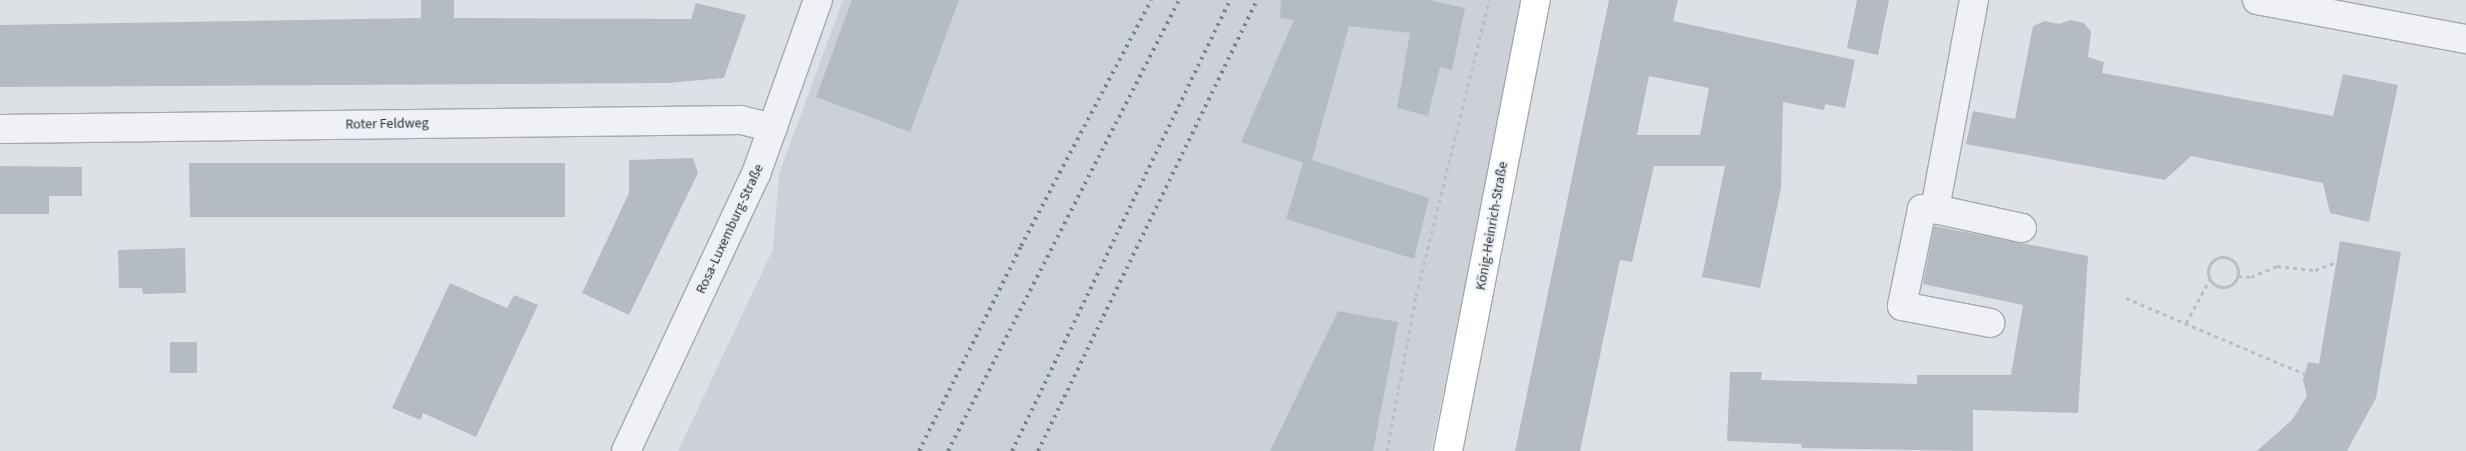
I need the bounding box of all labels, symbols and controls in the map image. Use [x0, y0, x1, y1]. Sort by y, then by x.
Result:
street label: Roter Feldweg [345, 115, 429, 133]
street label: König-Heinrich-Straße [1472, 160, 1512, 292]
street label: Rosa-Luxemburg-Straße [693, 161, 767, 297]

